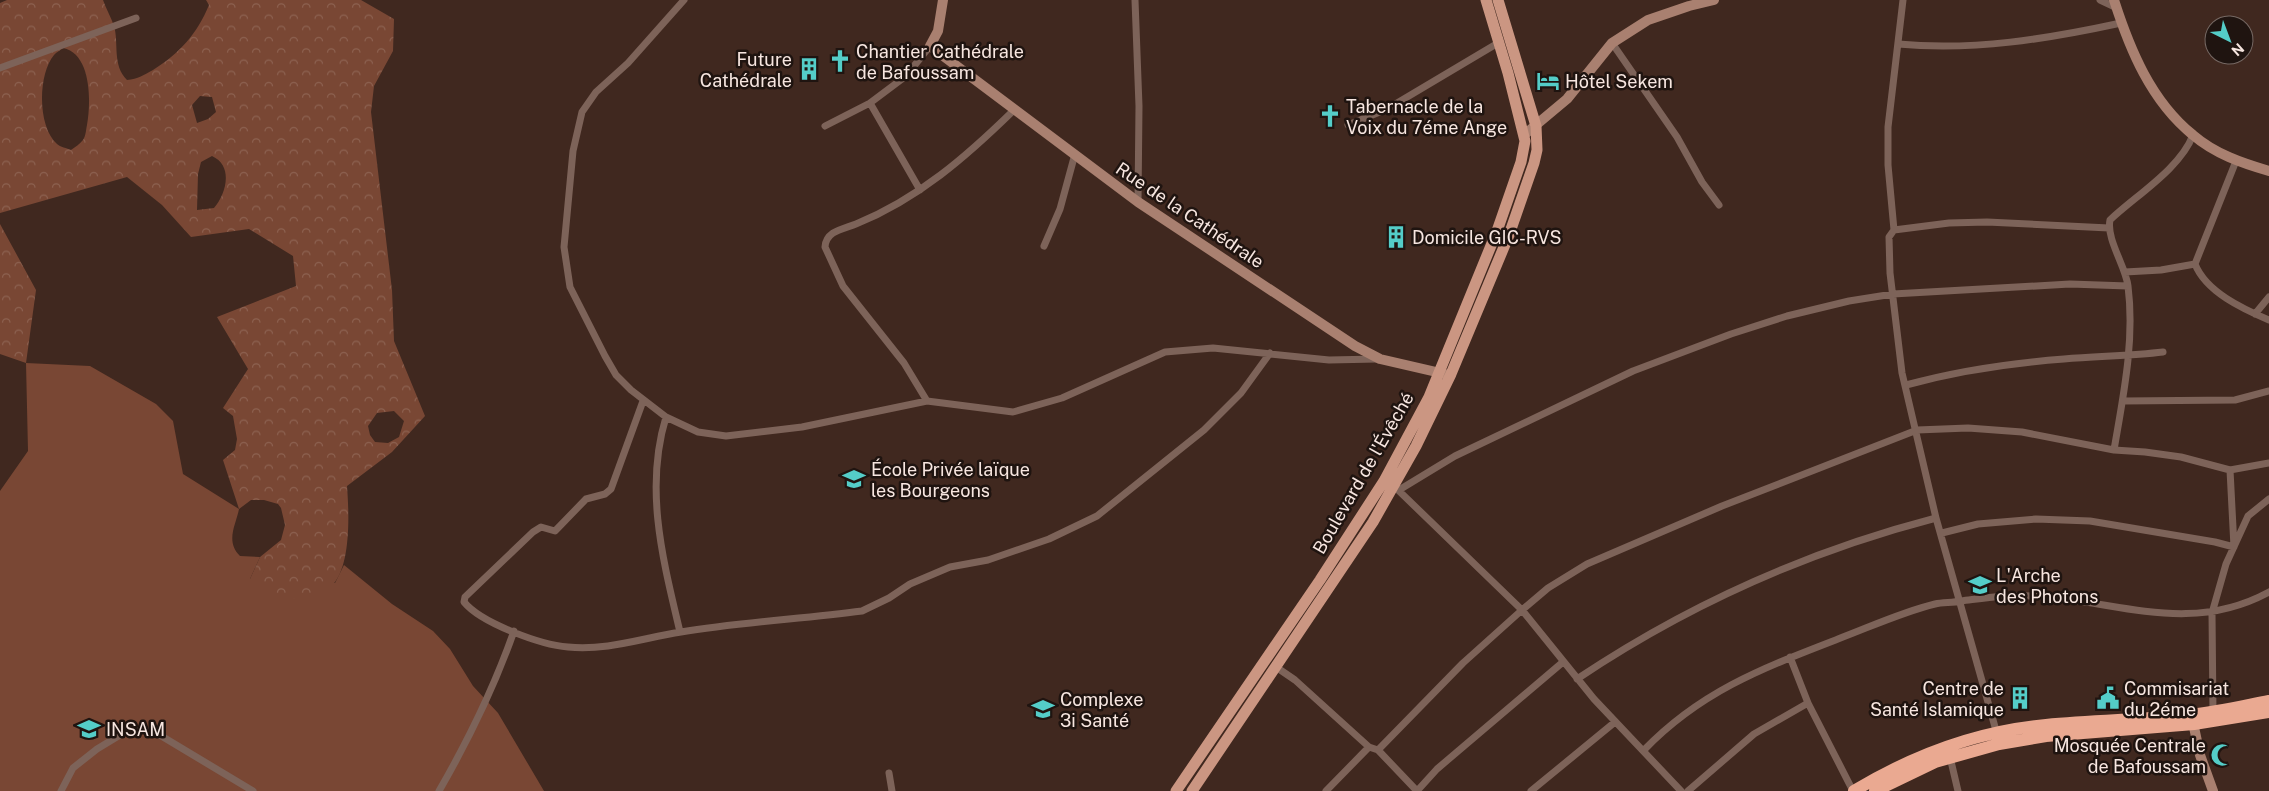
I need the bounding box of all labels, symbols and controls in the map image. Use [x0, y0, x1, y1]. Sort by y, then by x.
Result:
north arrow [2204, 15, 2254, 65]
text: N [2228, 40, 2247, 59]
place label: Chantier Cathédrale de Bafoussam [856, 41, 1024, 83]
church icon: Chantier Cathédrale de Bafoussam [827, 48, 853, 74]
place label: Future Cathédrale [700, 49, 792, 91]
building icon: Future Cathédrale [796, 56, 822, 82]
hotel icon: Hôtel Sekem [1535, 68, 1561, 94]
place label: Hôtel Sekem [1565, 71, 1673, 92]
place label: Tabernacle de la Voix du 7éme Ange [1346, 96, 1507, 138]
church icon: Tabernacle de la Voix du 7éme Ange [1317, 103, 1343, 129]
street label: Rue de la Cathédrale [1112, 158, 1268, 272]
building icon: Domicile GIC-RVS [1383, 224, 1409, 250]
place label: Domicile GIC-RVS [1412, 227, 1561, 248]
street label: Boulevard de l'Évêché [1307, 388, 1418, 557]
place label: École Privée laïque les Bourgeons [871, 458, 1030, 501]
school or university icon: École Privée laïque les Bourgeons [841, 466, 867, 492]
place label: L'Arche des Photons [1996, 565, 2098, 607]
school or university icon: L'Arche des Photons [1967, 572, 1993, 598]
place label: Centre de Santé Islamique [1870, 678, 2004, 720]
place label: Commisariat du 2éme [2124, 678, 2229, 720]
building icon: Centre de Santé Islamique [2007, 685, 2033, 711]
public building icon: Commisariat du 2éme [2095, 685, 2121, 711]
place label: Complexe 3i Santé [1060, 689, 1143, 731]
school or university icon: Complexe 3i Santé [1030, 696, 1056, 722]
school or university icon: INSAM [76, 716, 102, 742]
place label: INSAM [106, 719, 165, 740]
place label: Mosquée Centrale de Bafoussam [2054, 735, 2206, 777]
mosque icon: Mosquée Centrale de Bafoussam [2209, 742, 2235, 768]

